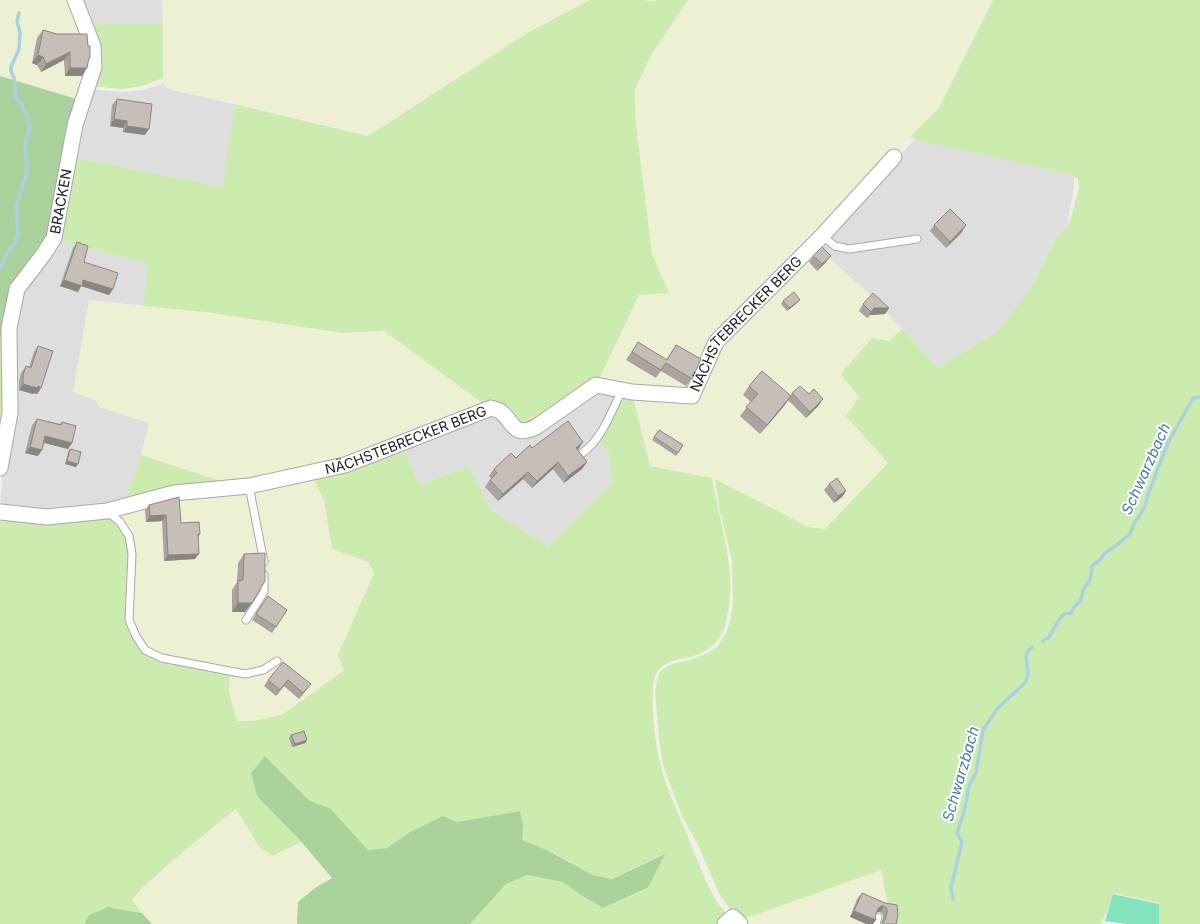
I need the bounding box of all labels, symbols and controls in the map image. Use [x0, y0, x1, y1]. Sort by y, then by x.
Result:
street label: BRACKEN [46, 167, 75, 235]
street label: NÄCHSTEBRECKER BERG [686, 252, 805, 394]
street label: NÄCHSTEBRECKER BERG [323, 402, 489, 477]
water label: Schwarzbach [1117, 420, 1174, 517]
water label: Schwarzbach [938, 724, 983, 824]

